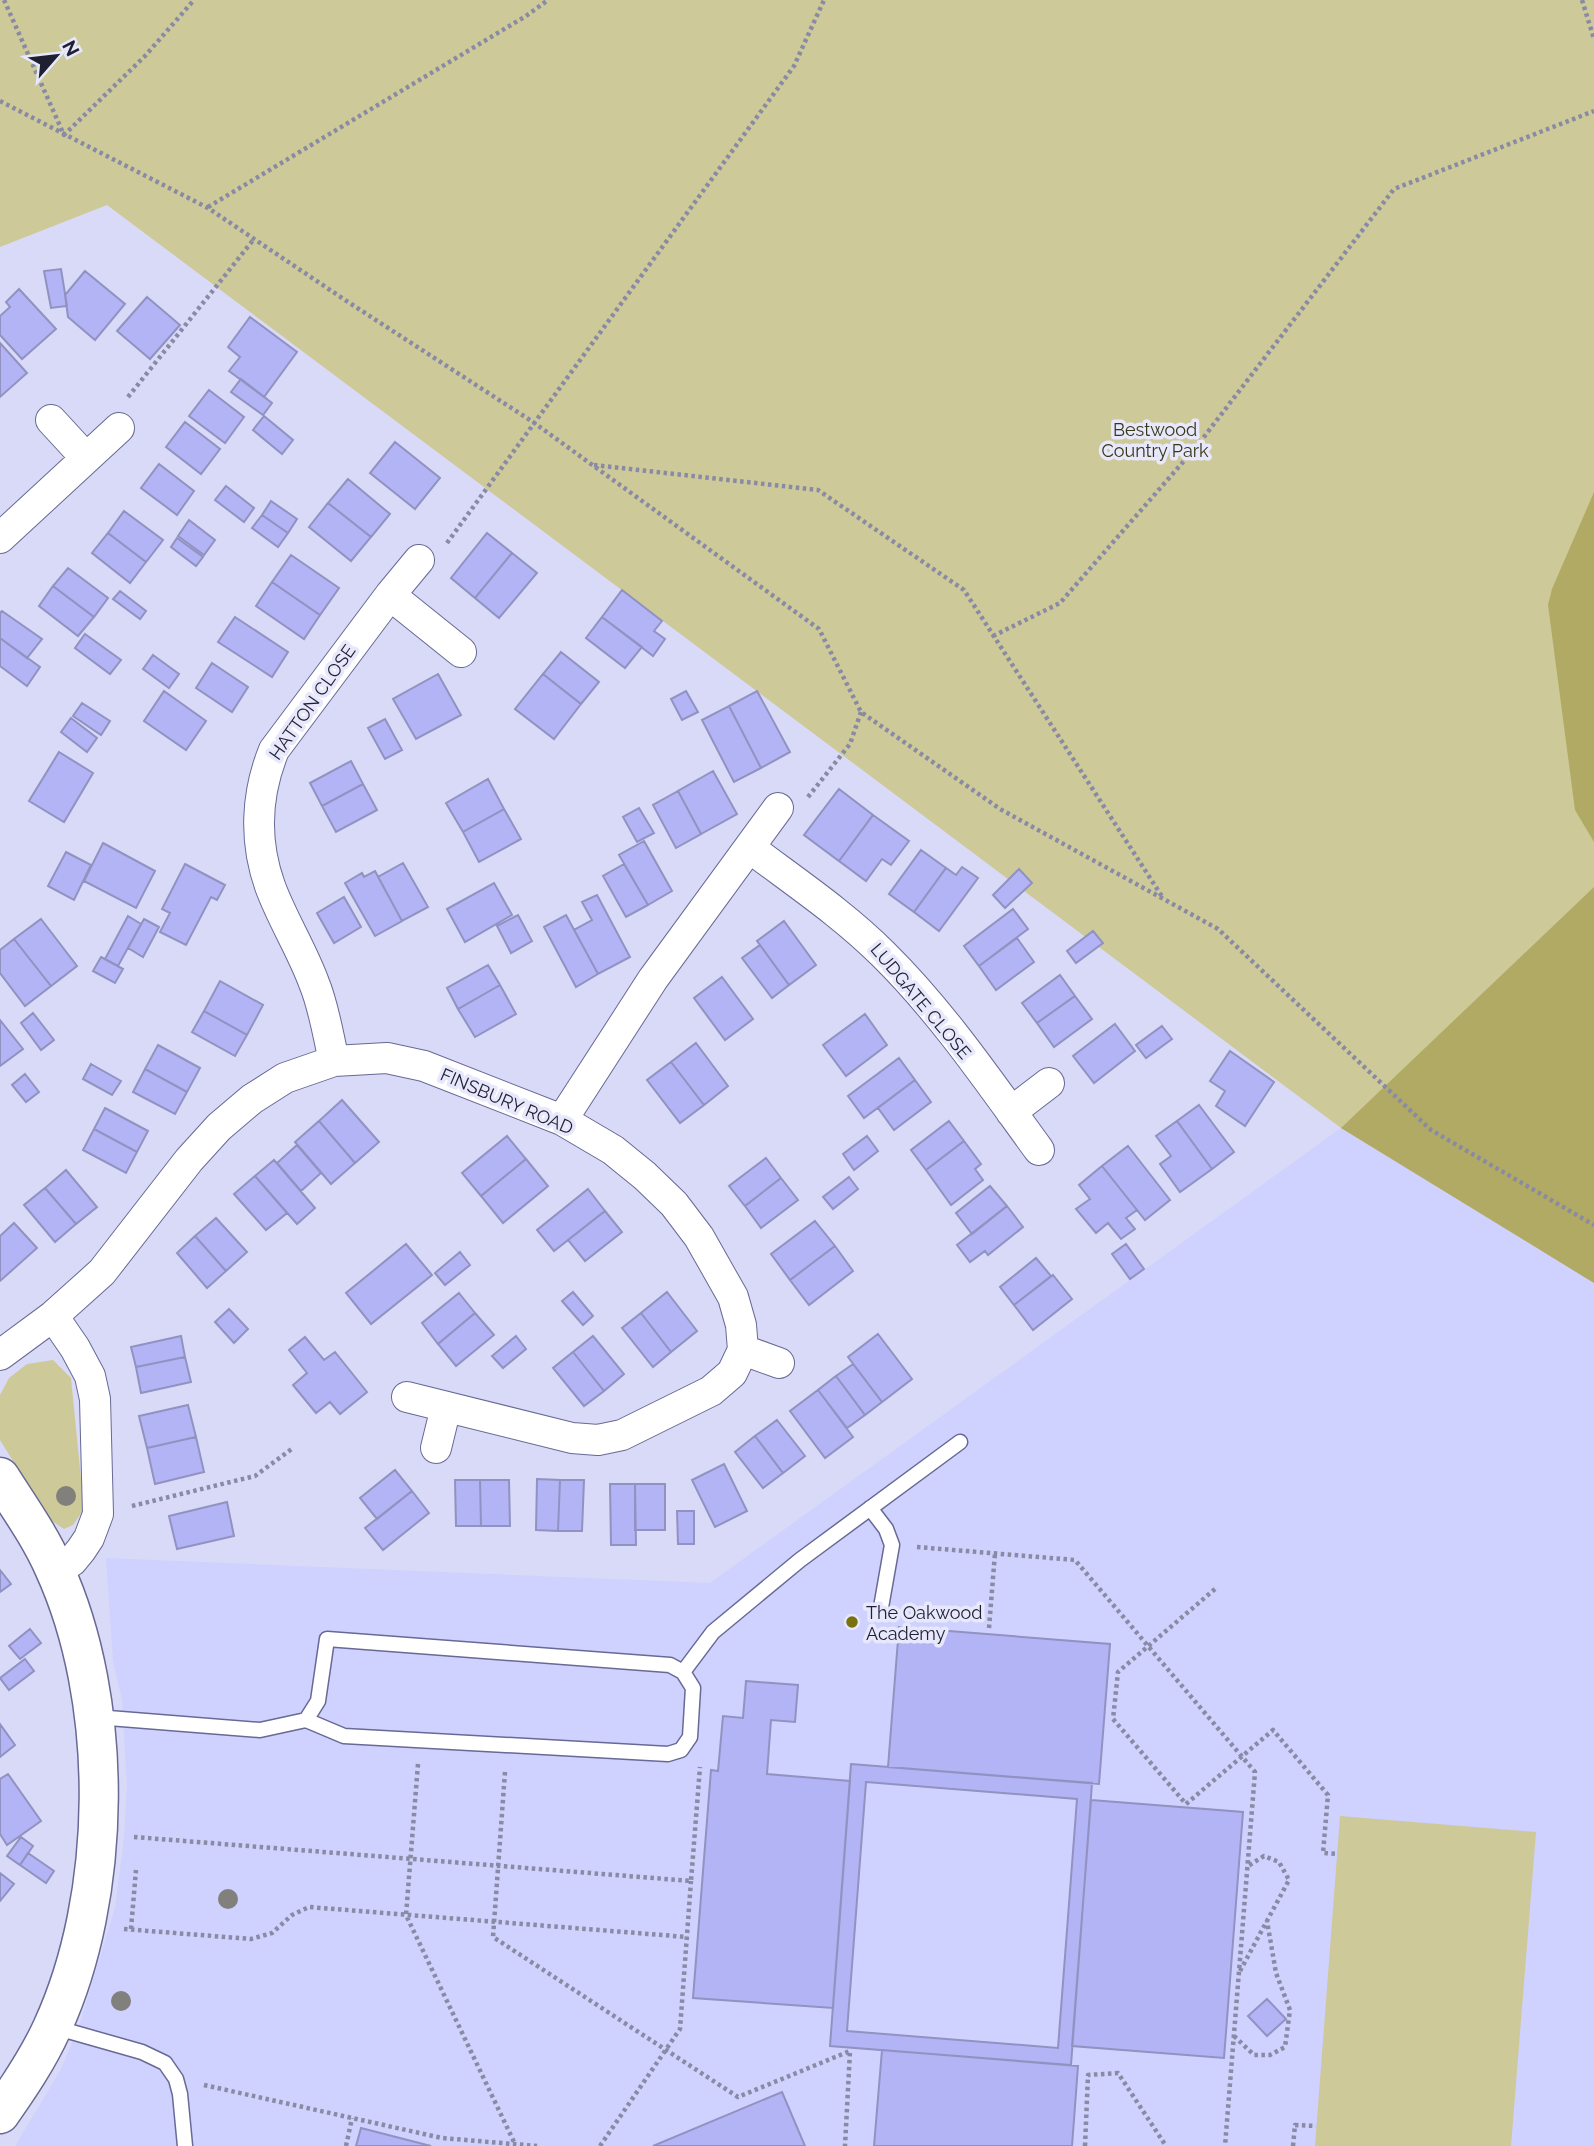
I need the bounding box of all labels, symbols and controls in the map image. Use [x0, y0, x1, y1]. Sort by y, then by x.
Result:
north arrow [21, 21, 91, 91]
text: N [58, 36, 84, 60]
park label: Bestwood Country Park [1101, 419, 1209, 461]
street label: HATTON CLOSE [265, 640, 359, 764]
street label: LUDGATE CLOSE [867, 939, 976, 1063]
street label: FINSBURY ROAD [437, 1064, 577, 1138]
place label: The Oakwood Academy [866, 1602, 982, 1644]
marker: The Oakwood Academy [844, 1614, 860, 1630]

